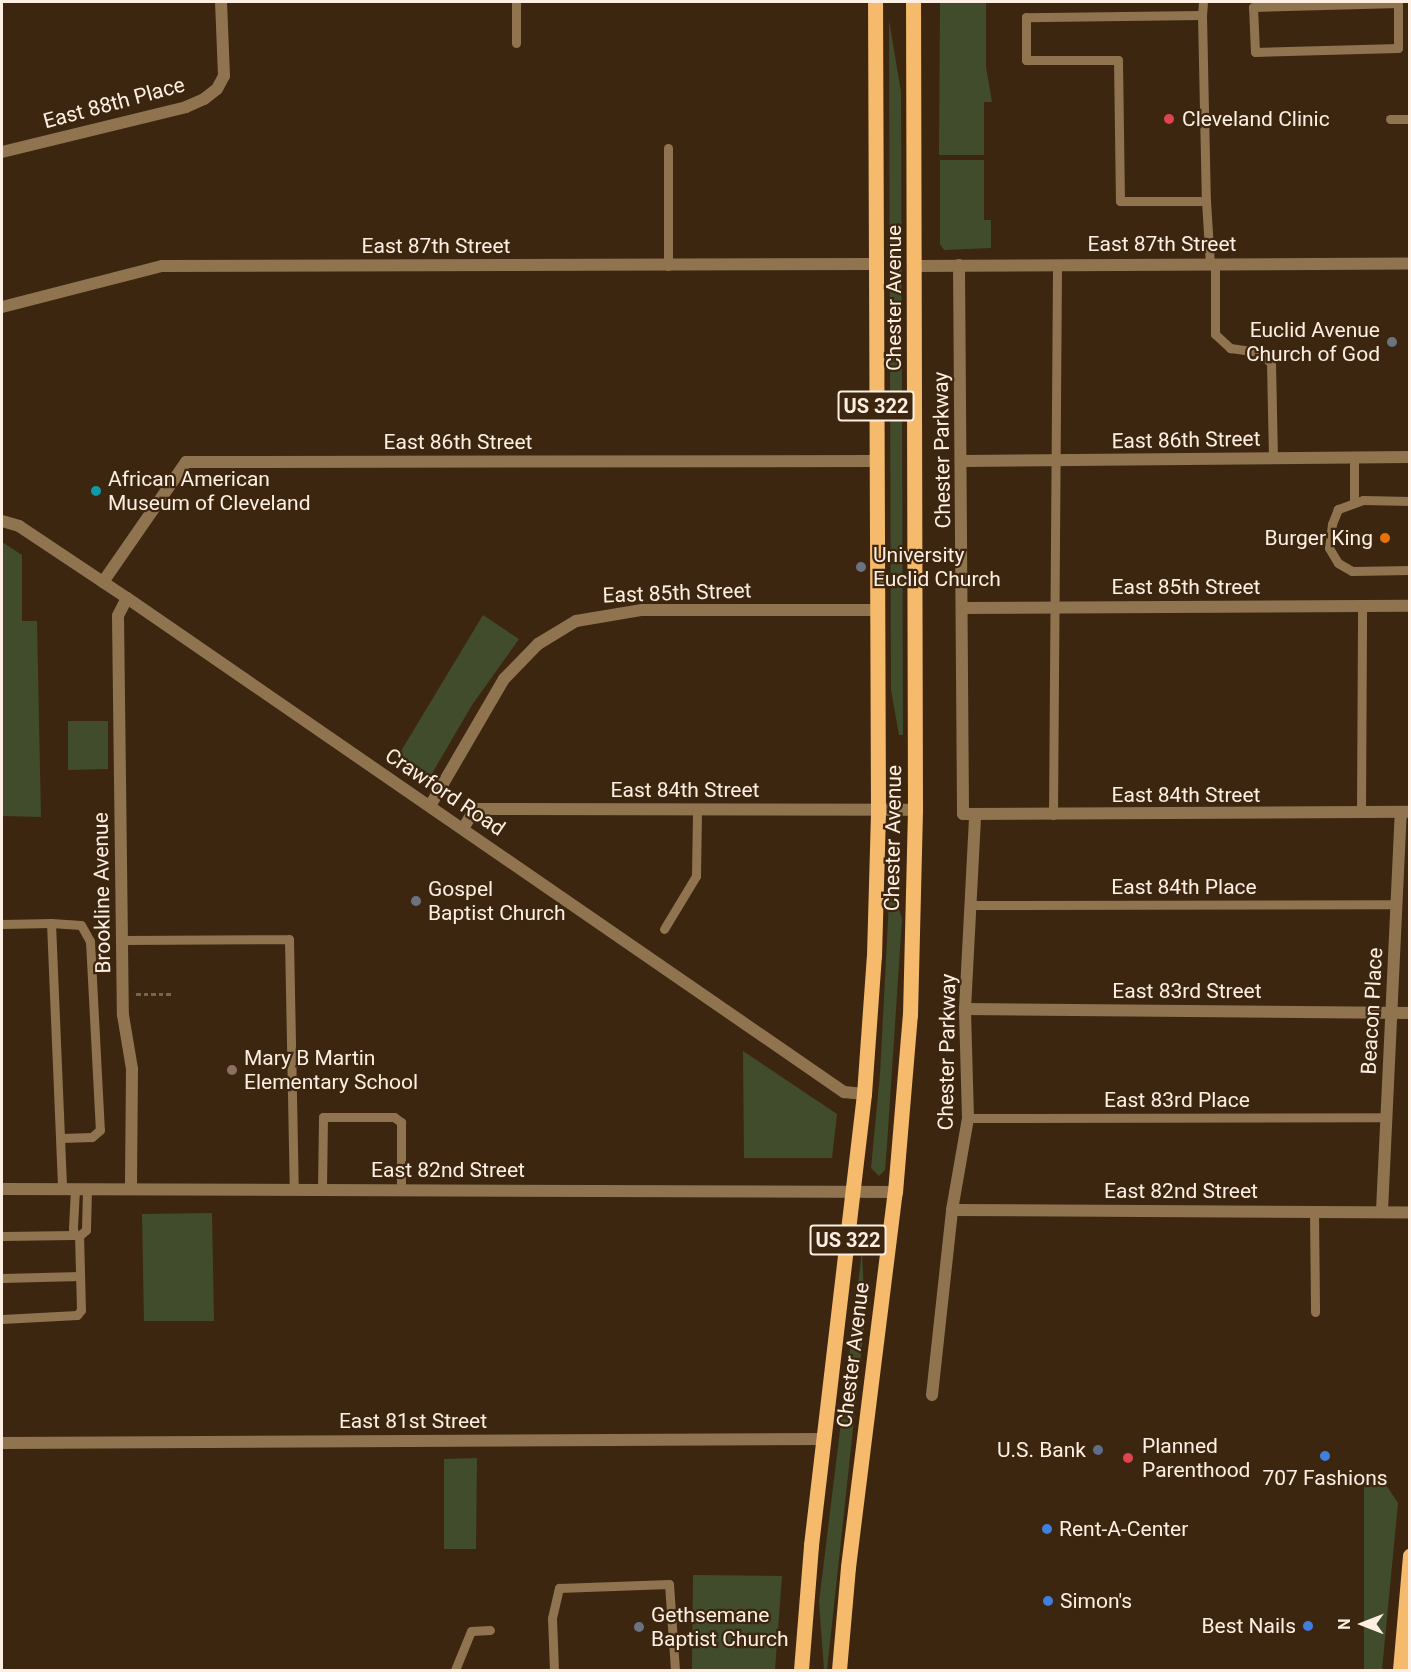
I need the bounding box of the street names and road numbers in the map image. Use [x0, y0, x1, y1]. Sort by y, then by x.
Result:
street label: East 88th Place [41, 72, 187, 134]
street label: Chester Avenue [881, 225, 907, 371]
street label: East 87th Street [1088, 231, 1236, 257]
street label: East 87th Street [362, 233, 510, 259]
street label: Chester Parkway [928, 371, 956, 529]
road number: US 322 [837, 389, 915, 423]
street label: East 86th Street [1111, 426, 1261, 454]
street label: East 86th Street [384, 429, 532, 455]
street label: East 85th Street [1112, 574, 1260, 600]
street label: East 85th Street [602, 578, 752, 608]
street label: Crawford Road [380, 743, 510, 841]
street label: Chester Avenue [879, 765, 907, 911]
street label: East 84th Street [611, 777, 759, 803]
street label: East 84th Street [1112, 782, 1260, 808]
street label: Brookline Avenue [88, 812, 116, 974]
street label: East 84th Place [1111, 874, 1257, 900]
street label: Beacon Place [1356, 947, 1388, 1075]
street label: Chester Parkway [933, 973, 961, 1131]
street label: East 83rd Street [1112, 978, 1262, 1004]
street label: East 83rd Place [1104, 1087, 1250, 1113]
street label: East 82nd Street [371, 1157, 525, 1183]
street label: East 82nd Street [1104, 1178, 1258, 1204]
road number: US 322 [809, 1223, 887, 1257]
street label: Chester Avenue [832, 1281, 874, 1429]
street label: East 81st Street [339, 1408, 487, 1434]

